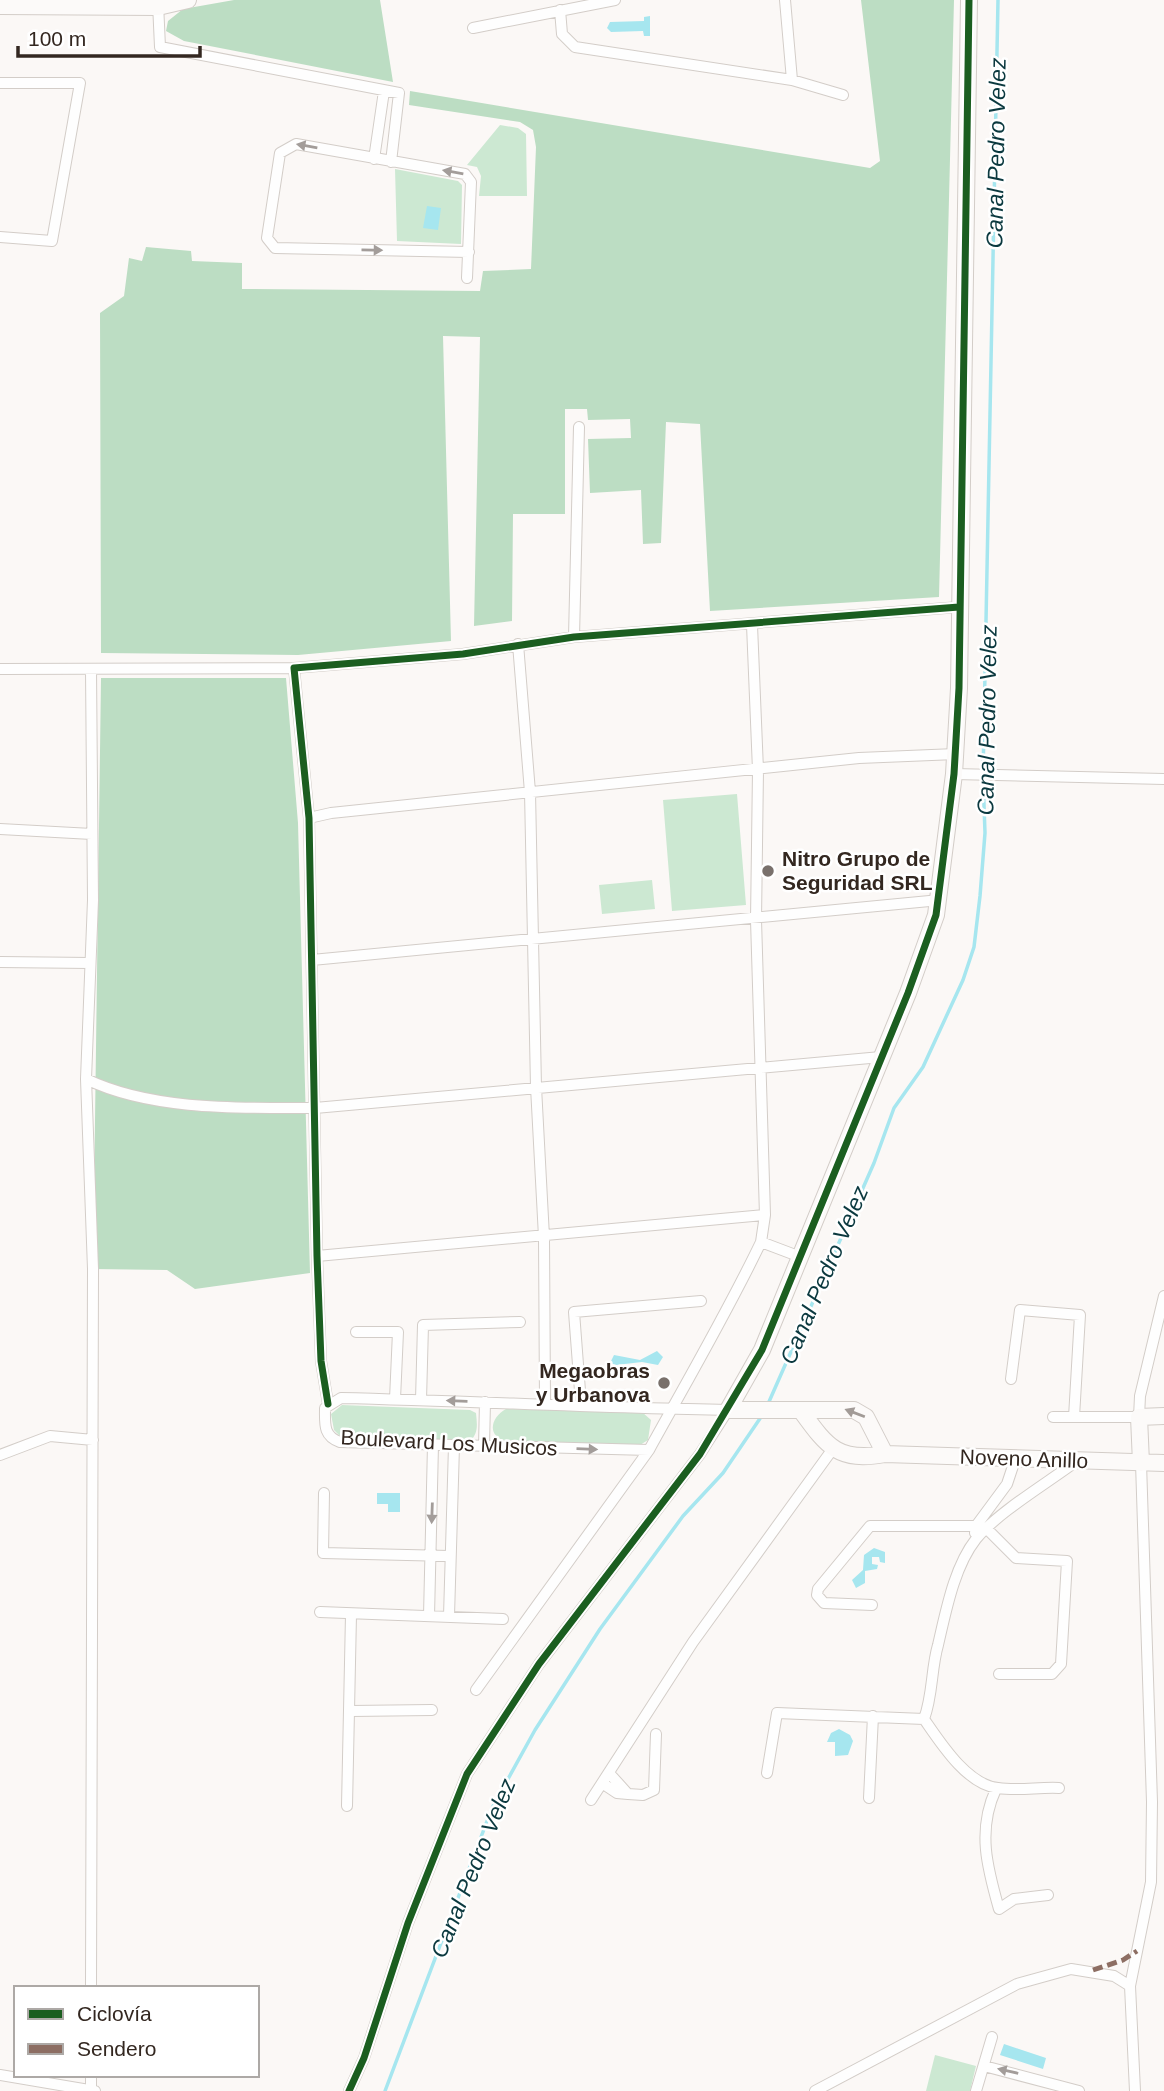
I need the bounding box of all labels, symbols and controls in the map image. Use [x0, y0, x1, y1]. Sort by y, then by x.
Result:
scale bar [18, 14, 200, 58]
text: 100 m [28, 27, 86, 50]
water label: Canal Pedro Velez [981, 57, 1011, 249]
one-way arrow [296, 140, 318, 151]
one-way arrow [442, 166, 464, 177]
one-way arrow [361, 245, 383, 256]
water label: Canal Pedro Velez [972, 624, 1002, 816]
place label: Nitro Grupo de Seguridad SRL [782, 847, 933, 894]
marker: Nitro Grupo de Seguridad SRL [760, 863, 776, 879]
water label: Canal Pedro Velez [775, 1182, 873, 1368]
place label: Megaobras y Urbanova [536, 1359, 650, 1406]
marker: Megaobras y Urbanova [656, 1375, 672, 1391]
one-way arrow [445, 1395, 467, 1407]
one-way arrow [844, 1407, 865, 1418]
street label: Boulevard Los Musicos [340, 1425, 558, 1460]
one-way arrow [576, 1444, 598, 1455]
street label: Noveno Anillo [959, 1445, 1089, 1472]
one-way arrow [426, 1503, 437, 1525]
water label: Canal Pedro Velez [425, 1774, 521, 1961]
legend [14, 1986, 259, 2077]
text: Ciclovía [77, 2002, 152, 2025]
text: Sendero [77, 2037, 156, 2060]
one-way arrow [997, 2066, 1019, 2077]

